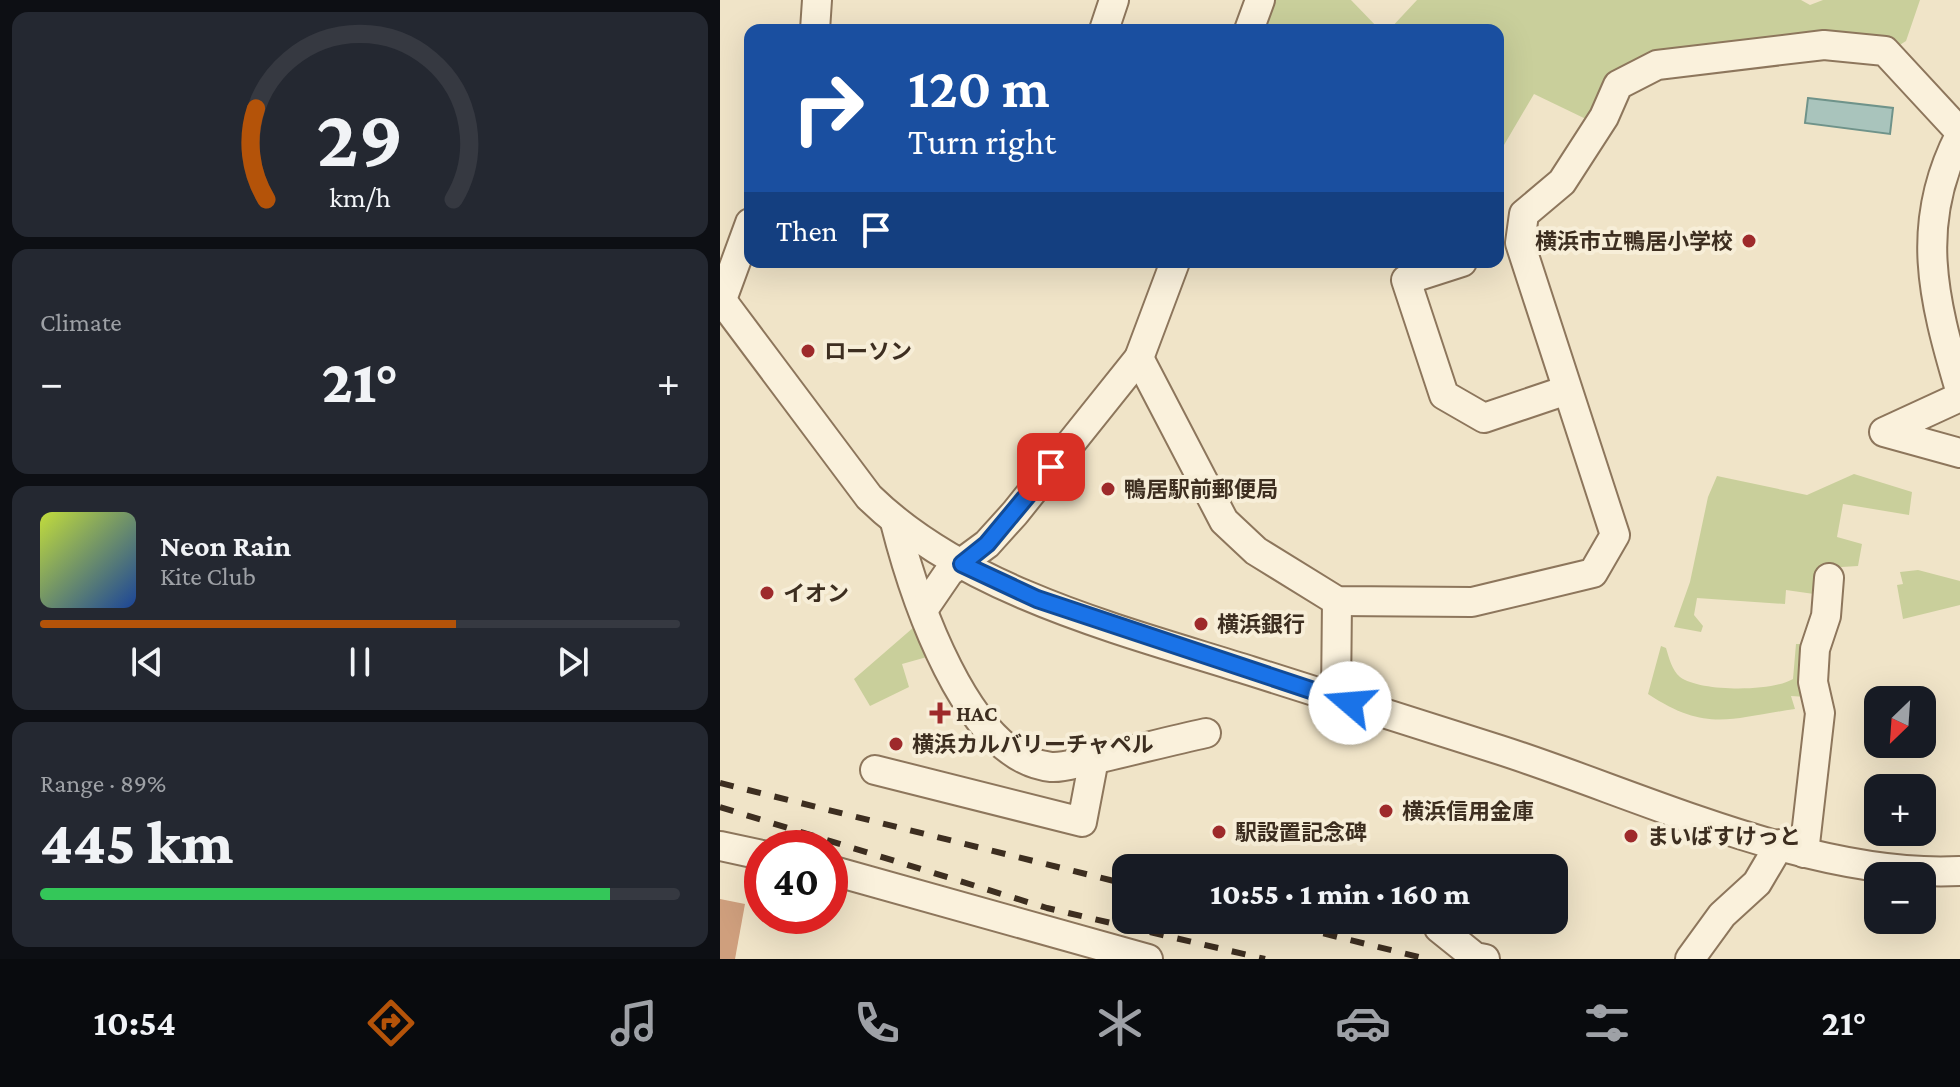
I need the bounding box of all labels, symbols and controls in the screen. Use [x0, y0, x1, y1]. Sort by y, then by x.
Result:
icon: right [776, 56, 880, 160]
text: 120 m [908, 57, 1050, 119]
text: 29 [316, 91, 404, 184]
text: Turn right [908, 122, 1056, 162]
text: km/h [329, 182, 391, 214]
icon: arrive [854, 208, 898, 252]
text: Then [776, 214, 838, 247]
place label: 横浜市立鴨居小学校 [1535, 229, 1733, 254]
marker: 横浜市立鴨居小学校 [1740, 232, 1758, 250]
text: Climate [40, 308, 122, 337]
place label: ローソン [824, 339, 912, 364]
marker: ローソン [799, 342, 817, 360]
text: 21° [321, 348, 399, 415]
text: − [40, 358, 63, 406]
text: + [657, 358, 680, 406]
pin [1017, 433, 1085, 501]
icon: arrive [1029, 445, 1073, 489]
place label: 鴨居駅前郵便局 [1124, 477, 1278, 502]
marker: 鴨居駅前郵便局 [1099, 480, 1117, 498]
text: Neon Rain [160, 529, 291, 562]
text: Kite Club [160, 562, 256, 591]
place label: イオン [783, 581, 849, 606]
marker: イオン [758, 584, 776, 602]
place label: 横浜銀行 [1217, 612, 1305, 637]
marker: 横浜銀行 [1192, 615, 1210, 633]
icon: previous [125, 640, 169, 684]
icon: pause [338, 640, 382, 684]
icon: next [551, 640, 595, 684]
position arrow [1308, 661, 1392, 745]
north arrow [1864, 686, 1936, 758]
map controls [1864, 686, 1936, 934]
place label: HAC [956, 701, 997, 726]
marker: HAC [931, 704, 949, 722]
place label: 横浜カルバリーチャペル [912, 732, 1154, 757]
marker: 横浜カルバリーチャペル [887, 735, 905, 753]
text: Range · 89% [40, 769, 166, 798]
button: + [1864, 774, 1936, 846]
place label: 横浜信用金庫 [1402, 799, 1534, 824]
marker: 横浜信用金庫 [1377, 802, 1395, 820]
text: 445 km [40, 809, 233, 876]
place label: 駅設置記念碑 [1235, 820, 1367, 845]
marker: 駅設置記念碑 [1210, 823, 1228, 841]
place label: まいばすけっと [1647, 824, 1801, 849]
marker: まいばすけっと [1622, 827, 1640, 845]
speed limit sign: 40 [744, 830, 848, 934]
button: − [1864, 862, 1936, 934]
text: 10:55 · 1 min · 160 m [1210, 877, 1470, 910]
icon: directions [363, 995, 419, 1051]
icon: music [606, 995, 662, 1051]
icon: phone [849, 995, 905, 1051]
icon: climate [1092, 995, 1148, 1051]
icon: car [1335, 995, 1391, 1051]
icon: filters [1579, 995, 1635, 1051]
text: 10:54 [94, 1003, 176, 1043]
text: 21° [1822, 1003, 1866, 1043]

